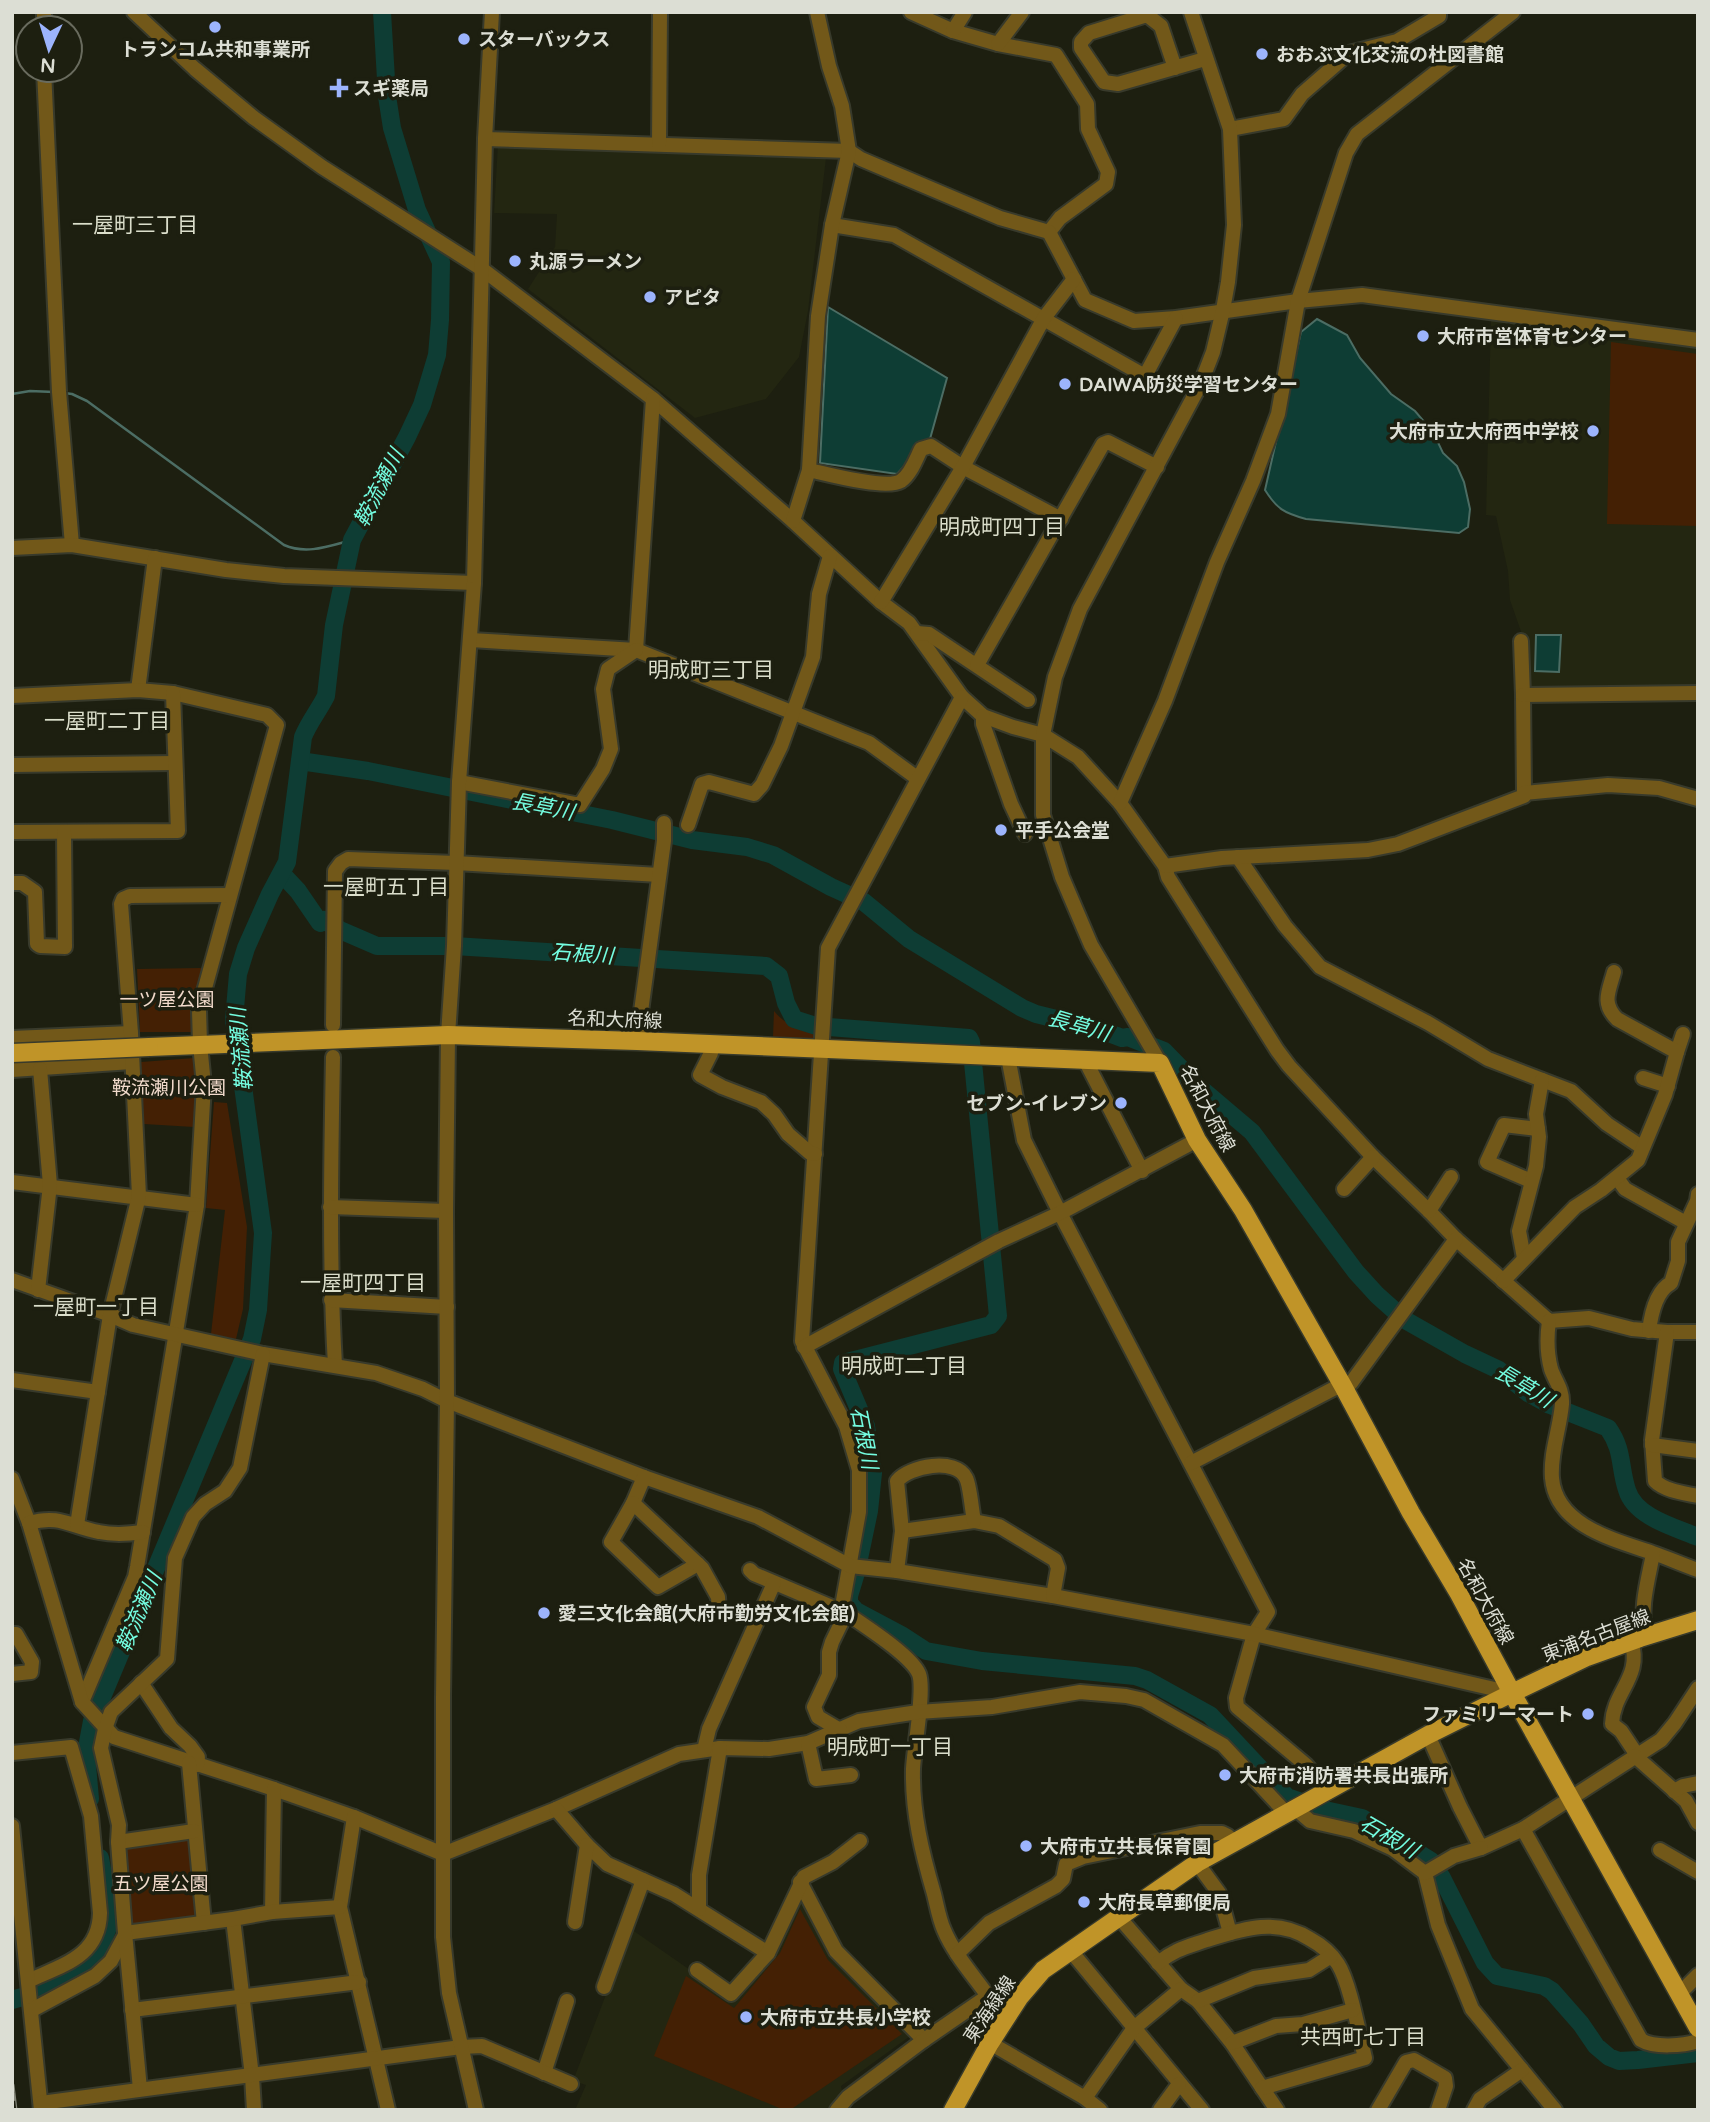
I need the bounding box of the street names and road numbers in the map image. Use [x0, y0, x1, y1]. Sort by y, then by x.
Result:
street label: 名和大府線 [567, 1007, 663, 1033]
street label: 名和大府線 [1175, 1061, 1239, 1156]
street label: 名和大府線 [1452, 1555, 1518, 1648]
street label: 東浦名古屋線 [1539, 1605, 1654, 1667]
street label: 東海緑線 [959, 1972, 1020, 2047]

